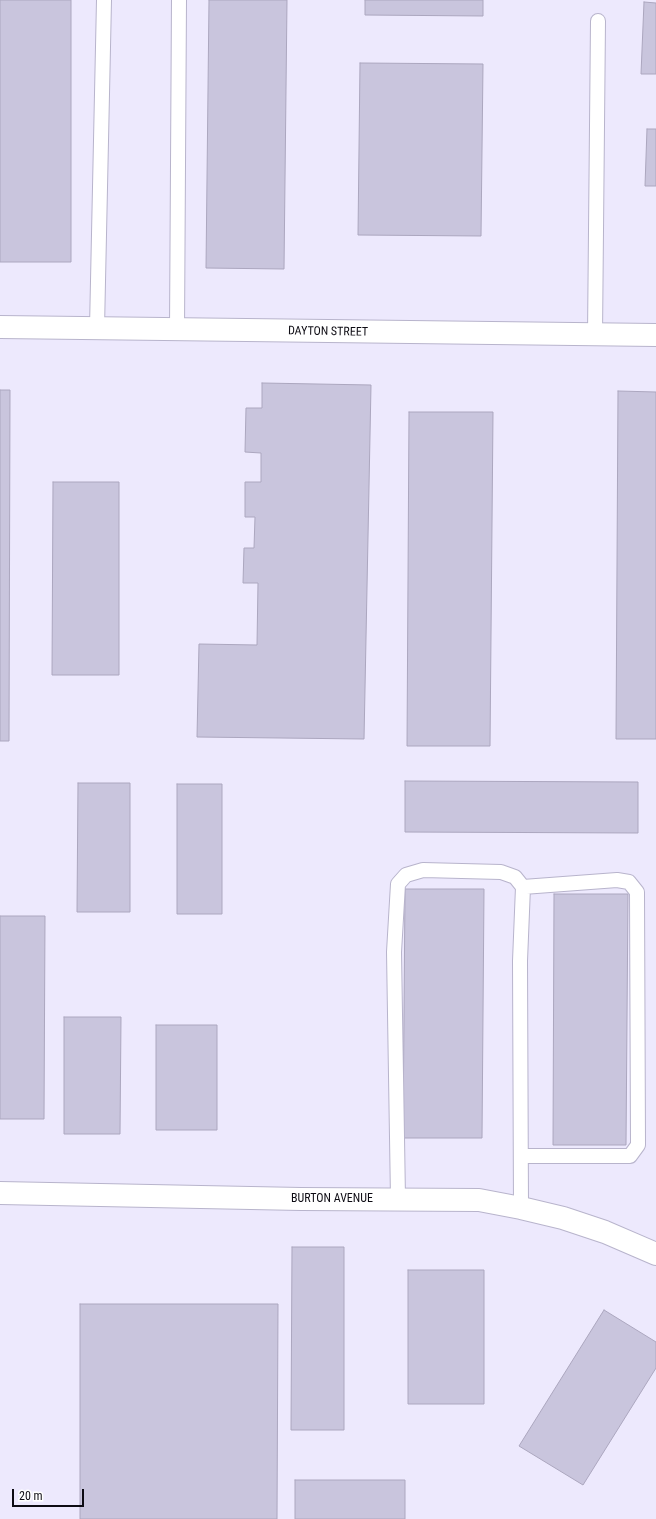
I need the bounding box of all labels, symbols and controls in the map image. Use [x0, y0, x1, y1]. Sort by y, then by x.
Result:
street label: DAYTON STREET [288, 324, 368, 340]
street label: BURTON AVENUE [291, 1192, 373, 1206]
scale bar [14, 1481, 86, 1507]
text: 20 m [19, 1489, 43, 1503]

